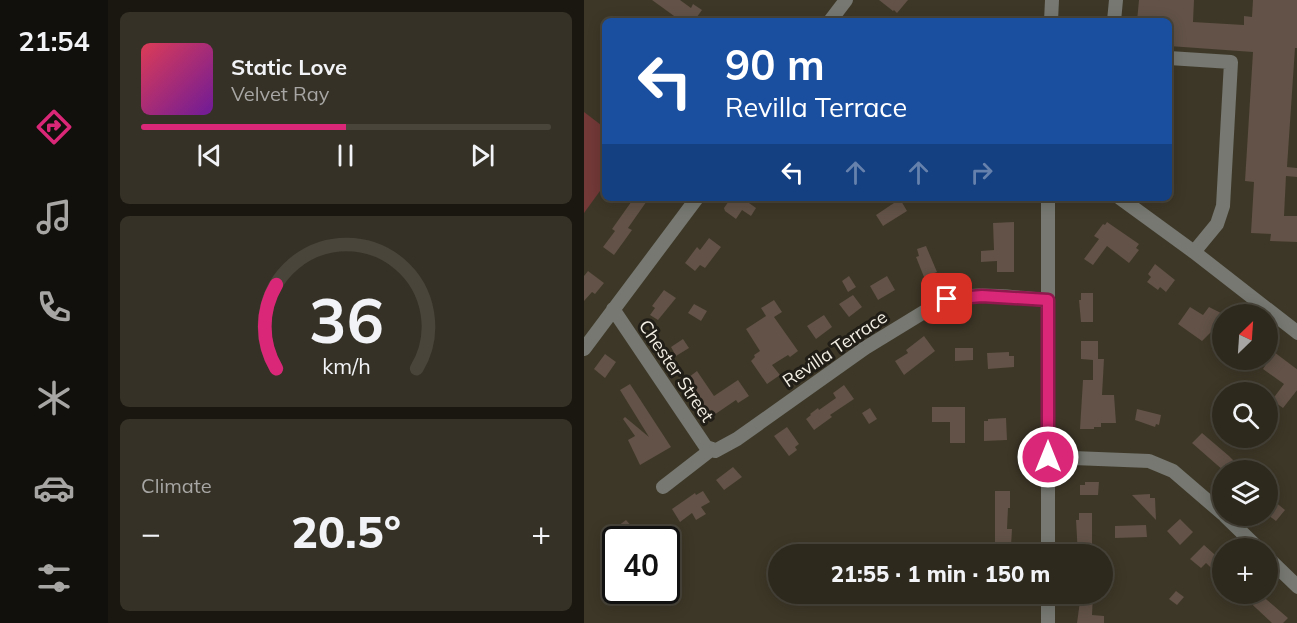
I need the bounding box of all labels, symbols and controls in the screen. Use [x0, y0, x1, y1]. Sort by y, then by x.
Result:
text: 21:54 [18, 24, 90, 58]
text: 90 m [725, 38, 825, 91]
icon: left [626, 42, 704, 120]
text: Static Love [231, 53, 347, 81]
text: Velvet Ray [231, 81, 329, 106]
text: Revilla Terrace [725, 90, 907, 124]
icon: directions [33, 106, 75, 148]
icon: previous [193, 139, 226, 172]
icon: pause [329, 139, 362, 172]
icon: next [466, 139, 499, 172]
icon: left [776, 156, 809, 189]
icon: ahead [839, 156, 872, 189]
icon: ahead [902, 156, 935, 189]
icon: right [965, 156, 998, 189]
icon: music [33, 196, 75, 238]
pin [921, 273, 972, 324]
text: 36 [309, 280, 383, 359]
icon: arrive [930, 282, 963, 315]
icon: phone [33, 286, 75, 328]
north arrow [1212, 304, 1278, 370]
map controls [1212, 304, 1278, 604]
street label: Revilla Terrace [778, 305, 891, 392]
street label: Chester Street [634, 315, 719, 426]
text: km/h [322, 352, 370, 379]
icon: climate [33, 377, 75, 419]
button: search [1212, 382, 1278, 448]
position arrow [1016, 425, 1080, 489]
button: layers [1212, 460, 1278, 526]
icon: car [33, 467, 75, 509]
text: Climate [141, 473, 212, 498]
text: 20.5° [291, 503, 401, 559]
text: − [141, 512, 161, 553]
text: + [531, 512, 551, 553]
speed limit sign: 40 [602, 526, 680, 604]
button: + [1212, 538, 1278, 604]
icon: filters [33, 557, 75, 599]
text: 21:55 · 1 min · 150 m [831, 560, 1050, 588]

